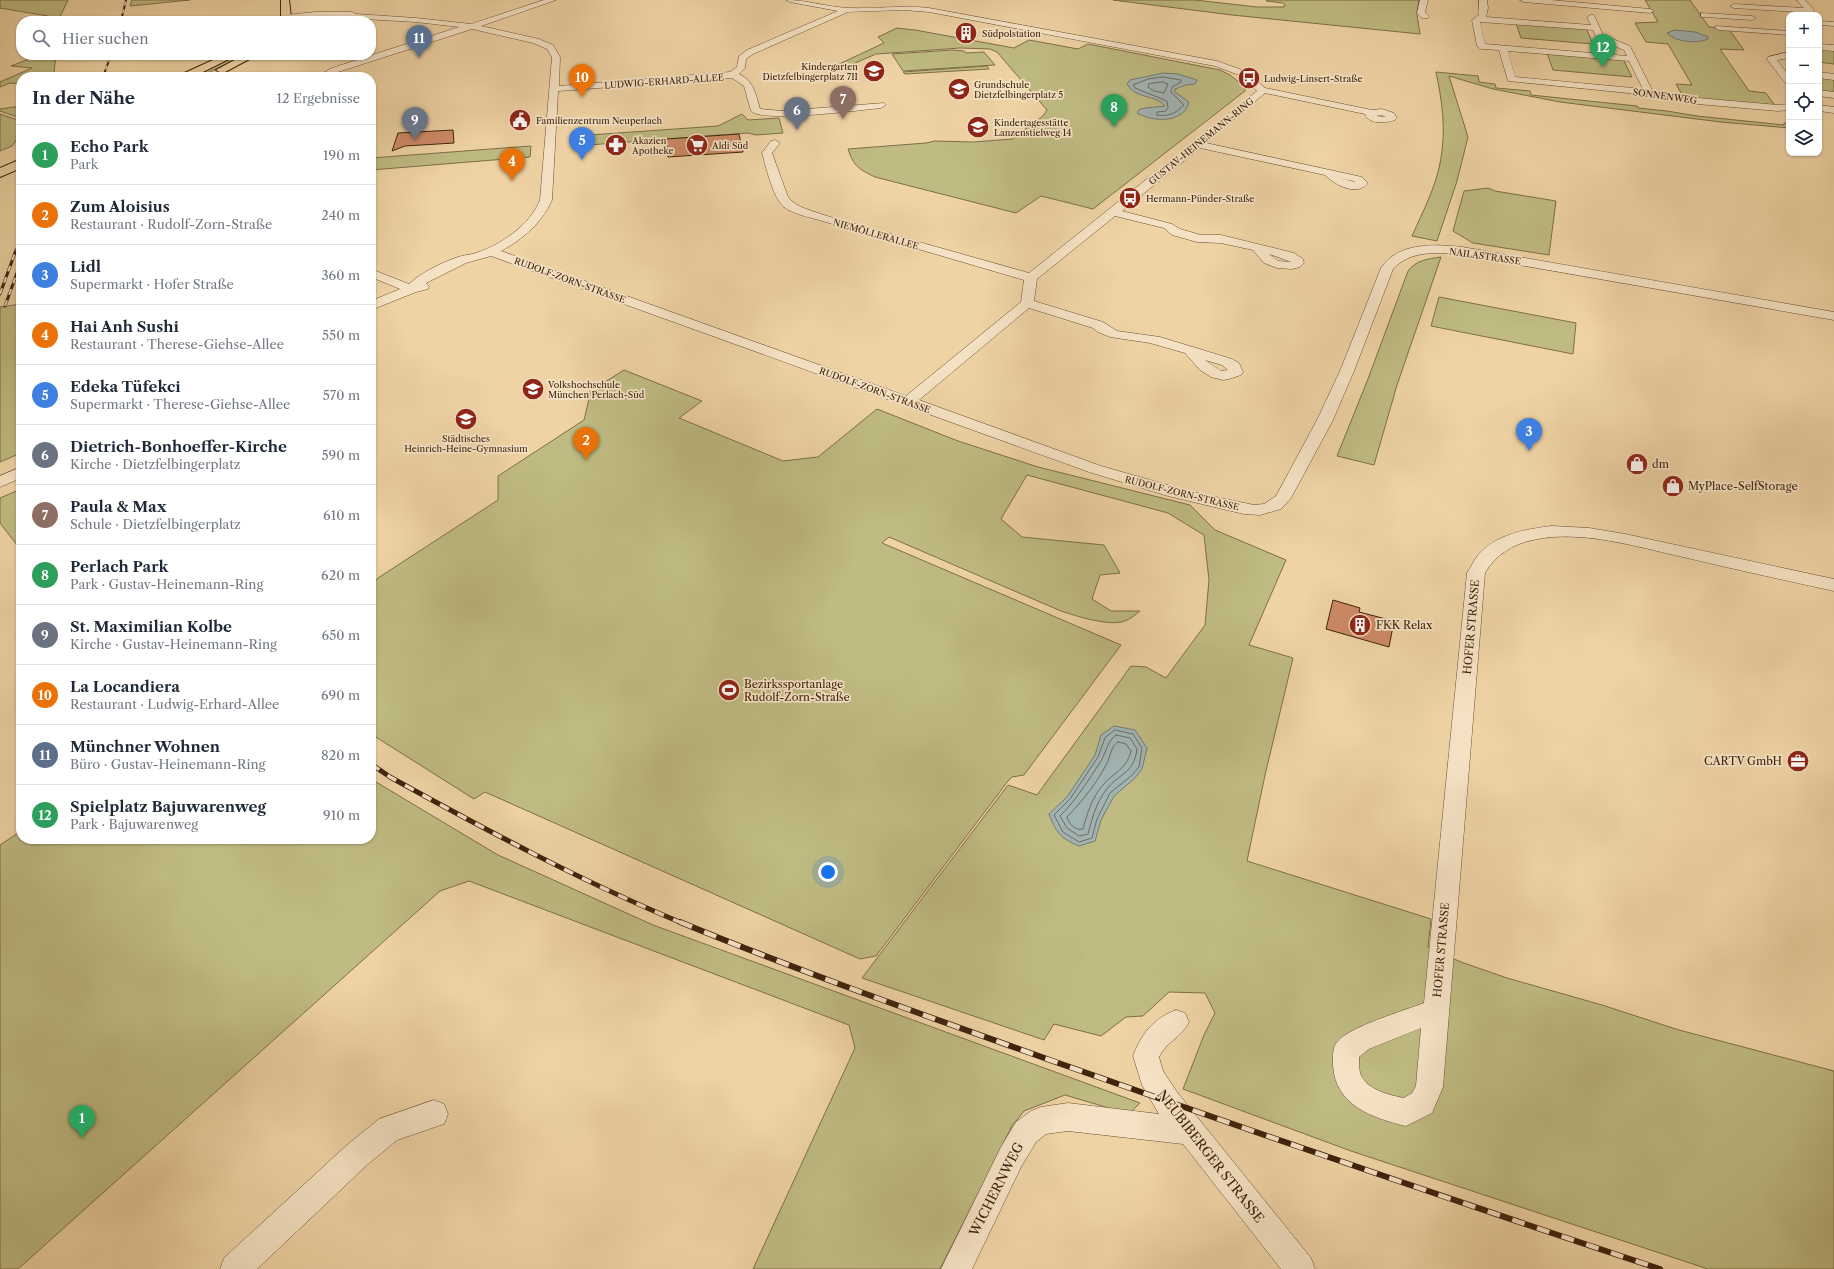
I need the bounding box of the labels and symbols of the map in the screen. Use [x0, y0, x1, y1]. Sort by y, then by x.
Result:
building icon: Südpolstation [953, 20, 979, 46]
pin: 11 [406, 25, 432, 58]
place label: Südpolstation [982, 28, 1041, 39]
pin: 12 [1590, 34, 1616, 67]
school or university icon: Kindergarten Dietzfelbingerplatz 7II [861, 58, 887, 84]
place label: Kindergarten Dietzfelbingerplatz 7II [763, 61, 858, 82]
pin: 10 [569, 64, 595, 97]
bus stop icon: Ludwig-Linsert-Straße [1236, 65, 1262, 91]
street label: LUDWIG-ERHARD-ALLEE [604, 71, 724, 91]
place label: Ludwig-Linsert-Straße [1264, 73, 1362, 84]
school or university icon: Grundschule Dietzfelbingerplatz 5 [946, 76, 972, 102]
place label: Grundschule Dietzfelbingerplatz 5 [974, 79, 1063, 100]
pin: 7 [830, 86, 856, 119]
street label: SONNENWEG [1632, 86, 1698, 106]
pin: 8 [1101, 94, 1127, 127]
street label: GUSTAV-HEINEMANN-RING [1146, 95, 1256, 187]
pin: 6 [784, 97, 810, 130]
pin: 9 [402, 107, 428, 140]
public building icon: Familienzentrum Neuperlach [507, 107, 533, 133]
school or university icon: Kindertagesstätte Lanzenstielweg 14 [965, 114, 991, 140]
place label: Familienzentrum Neuperlach [536, 115, 662, 126]
place label: Kindertagesstätte Lanzenstielweg 14 [994, 117, 1071, 138]
pin: 5 [569, 127, 595, 160]
pharmacy icon: Akazien Apotheke [603, 132, 629, 158]
supermarket icon: Aldi Süd [684, 132, 710, 158]
place label: Akazien Apotheke [631, 135, 673, 156]
place label: Aldi Süd [711, 140, 749, 151]
pin: 4 [499, 148, 525, 181]
bus stop icon: Hermann-Pünder-Straße [1117, 185, 1143, 211]
place label: Hermann-Pünder-Straße [1146, 193, 1254, 204]
street label: NIEMÖLLERALLEE [832, 216, 920, 252]
street label: NAILASTRASSE [1448, 246, 1522, 266]
street label: RUDOLF-ZORN-STRASSE [513, 255, 627, 305]
street label: RUDOLF-ZORN-STRASSE [818, 365, 932, 415]
school or university icon: Volkshochschule München Perlach-Süd [520, 376, 546, 402]
place label: Volkshochschule München Perlach-Süd [547, 379, 645, 400]
school or university icon: Städtisches Heinrich-Heine-Gymnasium [453, 406, 479, 432]
pin: 3 [1516, 418, 1542, 451]
pin: 2 [573, 427, 599, 460]
place label: Städtisches Heinrich-Heine-Gymnasium [404, 433, 528, 454]
shop icon: dm [1624, 451, 1650, 477]
place label: dm [1652, 457, 1670, 471]
street label: RUDOLF-ZORN-STRASSE [1124, 473, 1240, 513]
shop icon: MyPlace-SelfStorage [1660, 473, 1686, 499]
place label: MyPlace-SelfStorage [1688, 479, 1798, 493]
street label: HOFER STRASSE [1460, 578, 1482, 675]
building icon: FKK Relax [1347, 612, 1373, 638]
place label: FKK Relax [1376, 618, 1433, 632]
sports icon: Bezirkssportanlage Rudolf-Zorn-Straße [716, 677, 742, 703]
place label: Bezirkssportanlage Rudolf-Zorn-Straße [744, 677, 850, 704]
office icon: CARTV GmbH [1785, 748, 1811, 774]
place label: CARTV GmbH [1704, 754, 1782, 768]
your location [818, 862, 838, 882]
street label: HOFER STRASSE [1430, 901, 1452, 998]
street label: NEUBIBERGER STRASSE [1154, 1086, 1268, 1226]
pin: 1 [69, 1105, 95, 1138]
street label: WICHERNWEG [965, 1139, 1027, 1239]

